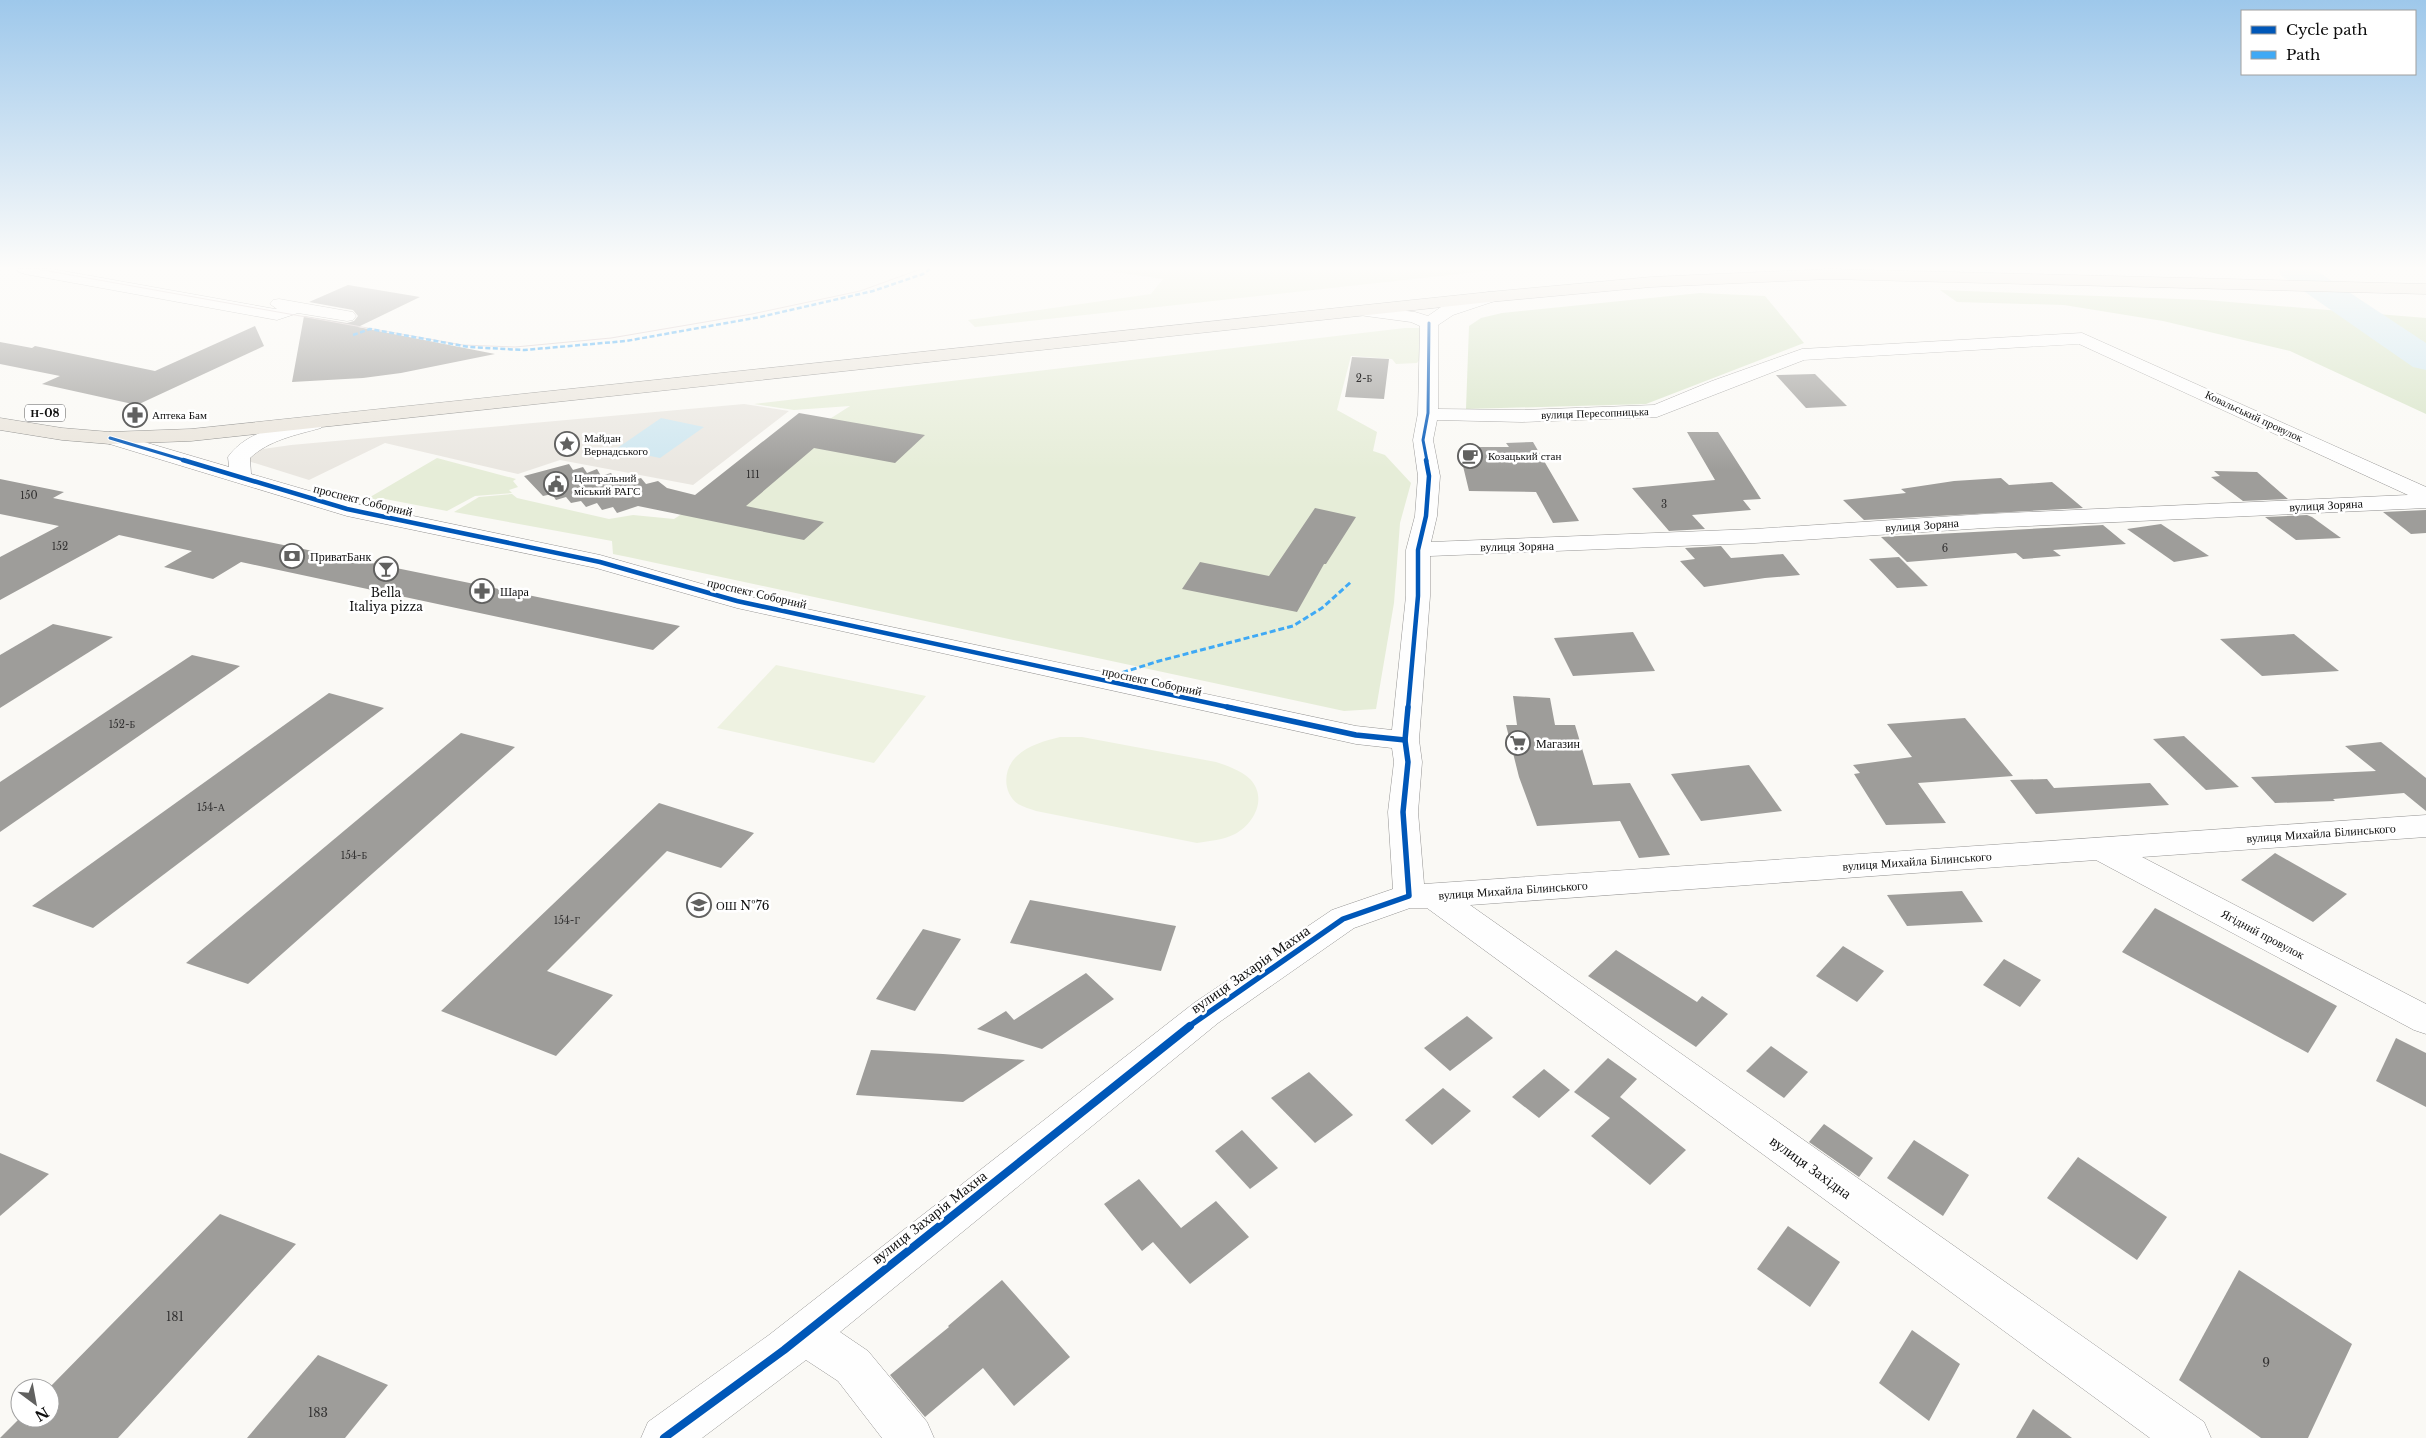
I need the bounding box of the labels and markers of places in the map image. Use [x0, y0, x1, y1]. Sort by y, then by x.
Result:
pharmacy icon: Аптека Бам [122, 402, 148, 428]
place label: Аптека Бам [152, 408, 207, 422]
place icon: Майдан Вернадського [554, 431, 580, 457]
place label: Майдан Вернадського [584, 431, 649, 458]
cafe icon: Козацький стан [1457, 443, 1483, 469]
place label: Козацький стан [1488, 449, 1561, 463]
public building icon: Центральний міський РАГС [543, 471, 569, 497]
place label: Центральний міський РАГС [574, 471, 640, 498]
bank icon: ПриватБанк [279, 543, 305, 569]
place label: ПриватБанк [310, 549, 371, 564]
bar icon: Bella Italiya pizza [373, 556, 399, 582]
pharmacy icon: Шара [469, 578, 495, 604]
place label: Шара [500, 584, 529, 599]
place label: Bella Italiya pizza [349, 585, 423, 614]
supermarket icon: Магазин [1505, 730, 1531, 756]
place label: Магазин [1536, 736, 1580, 751]
school or university icon: ОШ №76 [686, 892, 712, 918]
place label: ОШ №76 [716, 898, 770, 913]

